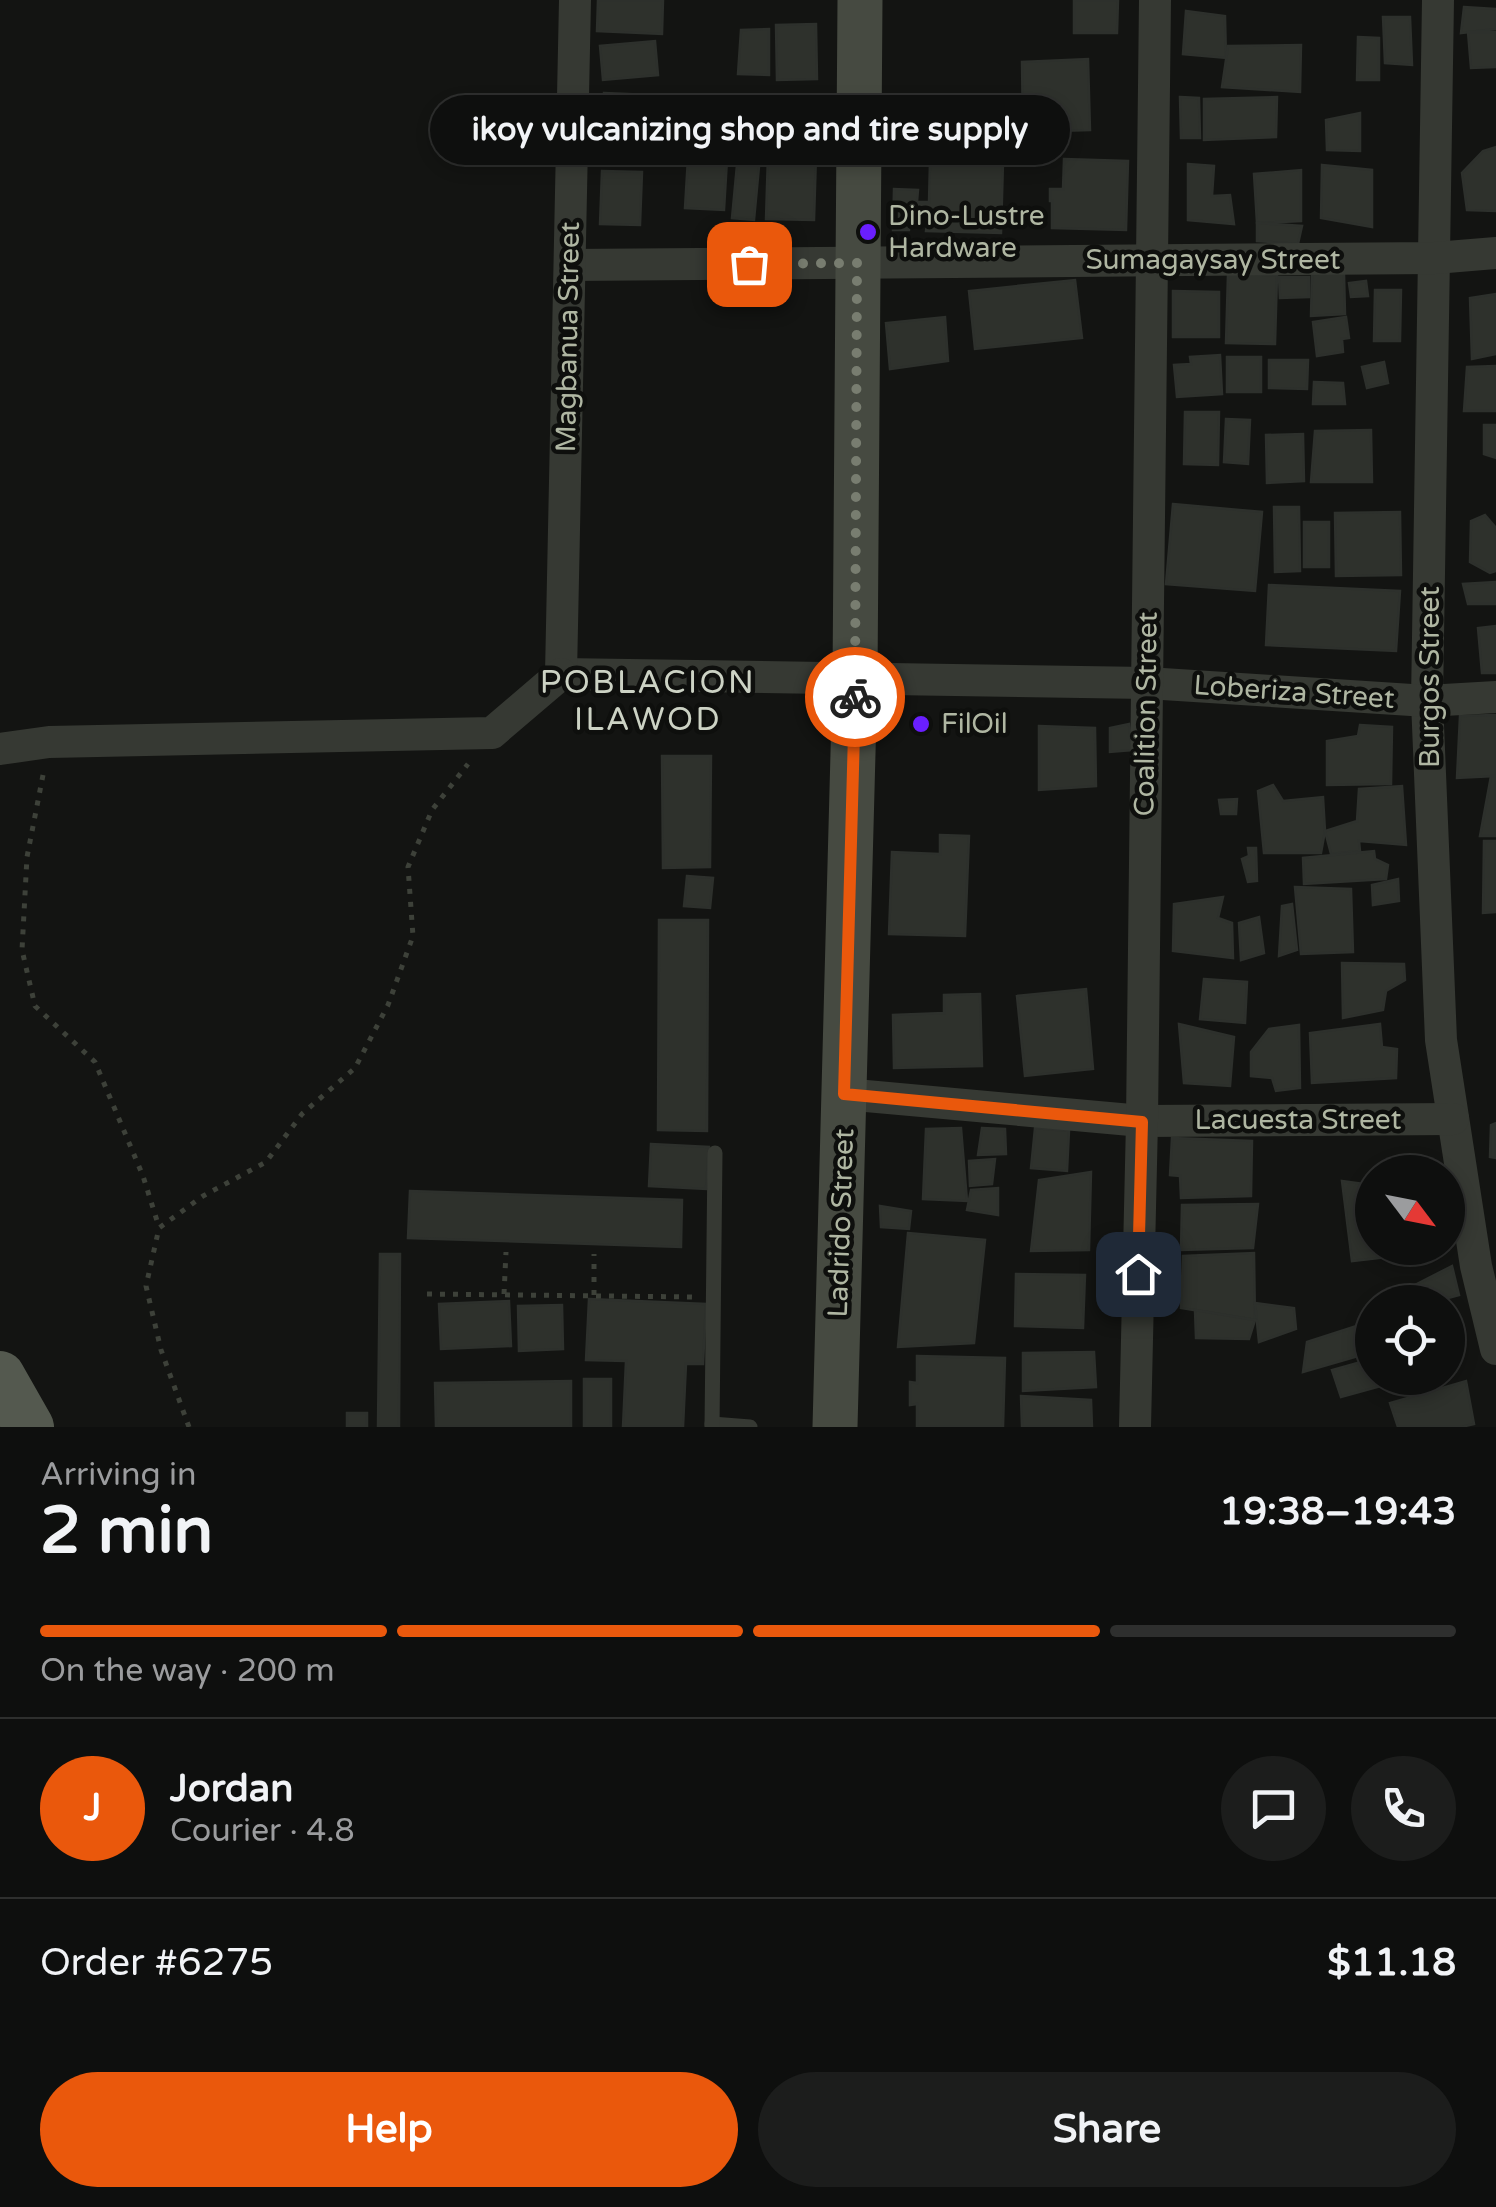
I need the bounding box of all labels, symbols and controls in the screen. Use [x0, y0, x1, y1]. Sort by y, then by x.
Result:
callout: ikoy vulcanizing shop and tire supply [429, 94, 1069, 164]
text: ikoy vulcanizing shop and tire supply [472, 111, 1028, 149]
place label: Dino-Lustre Hardware [888, 199, 1045, 265]
street label: Magbanua Street [549, 221, 587, 453]
marker: Dino-Lustre Hardware [857, 221, 879, 243]
pin [707, 222, 792, 307]
icon: bag [722, 237, 777, 292]
street label: Sumagaysay Street [1086, 243, 1341, 277]
street label: Burgos Street [1413, 586, 1447, 768]
street label: Coalition Street [1127, 611, 1165, 817]
courier [805, 647, 905, 747]
district label: POBLACION ILAWOD [540, 664, 756, 739]
street label: Loberiza Street [1192, 668, 1396, 716]
icon: bike [828, 670, 883, 725]
place label: FilOil [941, 707, 1008, 741]
marker: FilOil [910, 713, 932, 735]
street label: Lacuesta Street [1195, 1103, 1402, 1137]
street label: Ladrido Street [821, 1128, 861, 1318]
north arrow [1355, 1155, 1465, 1265]
map controls [1355, 1155, 1465, 1395]
pin [1096, 1232, 1181, 1317]
icon: home [1111, 1247, 1166, 1302]
button: locate [1355, 1285, 1465, 1395]
text: Arriving in [40, 1456, 197, 1494]
text: 19:38–19:43 [1219, 1489, 1456, 1535]
text: 2 min [40, 1492, 213, 1571]
text: On the way · 200 m [40, 1652, 335, 1690]
button: chat [1221, 1756, 1326, 1861]
button: phone [1351, 1756, 1456, 1861]
text: Jordan [170, 1766, 293, 1812]
text: J [84, 1785, 101, 1831]
text: Courier · 4.8 [170, 1812, 355, 1850]
text: Order #6275 [40, 1940, 273, 1986]
text: $11.18 [1327, 1940, 1456, 1986]
button: Help [40, 2072, 738, 2187]
button: Share [758, 2072, 1456, 2187]

